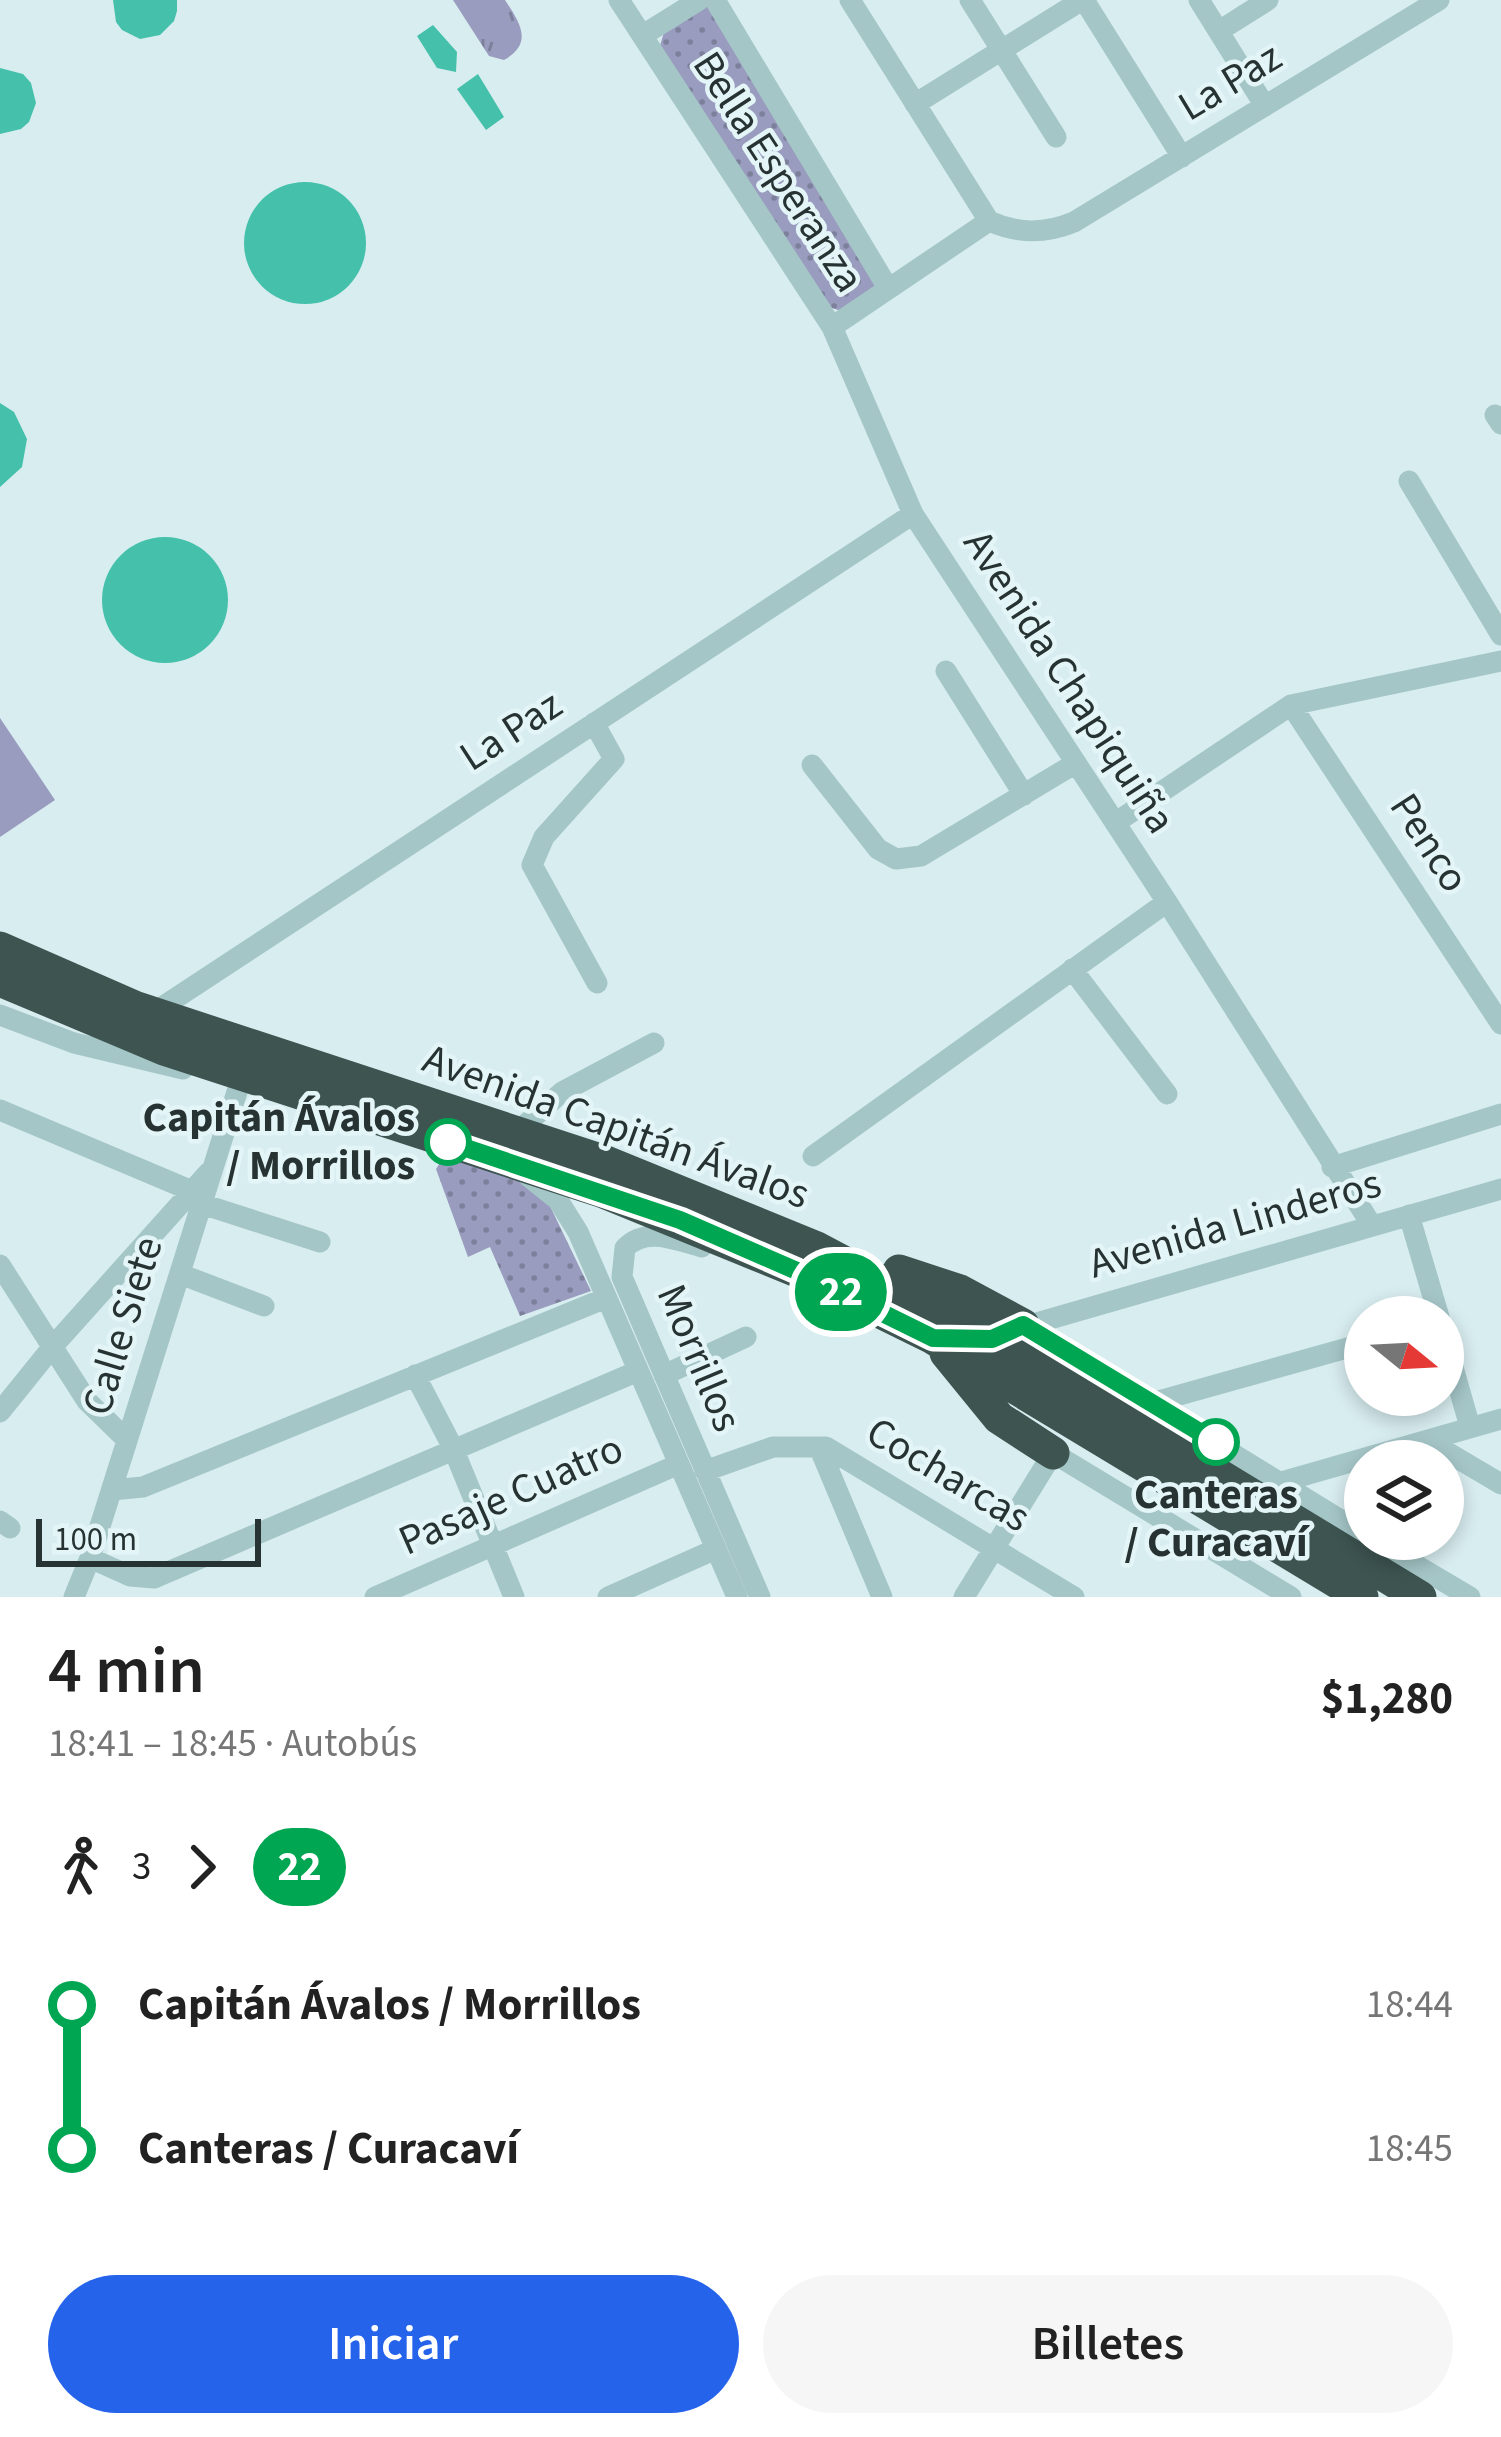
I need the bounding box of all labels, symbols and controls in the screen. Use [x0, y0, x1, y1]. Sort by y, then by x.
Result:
street label: La Paz [1167, 28, 1293, 136]
street label: Bella Esperanza [678, 40, 878, 304]
street label: Avenida Chapiquiña [948, 518, 1190, 846]
street label: La Paz [448, 676, 574, 786]
street label: Penco [1375, 782, 1483, 904]
street label: Avenida Capitán Ávalos [414, 1029, 818, 1225]
place label: Capitán Ávalos / Morrillos [143, 1088, 415, 1196]
marker: Capitán Ávalos / Morrillos [426, 1120, 470, 1164]
street label: Avenida Linderos [1082, 1154, 1388, 1294]
street label: Calle Siete [67, 1230, 179, 1422]
line badge: 22 [787, 1253, 895, 1331]
text: 22 [819, 1262, 863, 1322]
street label: Morrillos [641, 1275, 757, 1441]
north arrow [1344, 1296, 1464, 1416]
map controls [1344, 1296, 1464, 1560]
street label: Cocharcas [855, 1403, 1041, 1547]
street label: Pasaje Cuatro [389, 1419, 633, 1571]
marker: Canteras / Curacaví [1194, 1420, 1238, 1464]
button: layers [1344, 1440, 1464, 1560]
place label: Canteras / Curacaví [1124, 1465, 1310, 1573]
scale bar [36, 1513, 261, 1566]
text: 100 m [54, 1516, 137, 1563]
text: 4 min [48, 1624, 205, 1718]
text: $1,280 [1321, 1667, 1453, 1731]
text: 18:41 – 18:45 · Autobús [48, 1716, 417, 1772]
icon: walk [48, 1834, 114, 1900]
icon: forward [169, 1834, 235, 1900]
text: 22 [277, 1837, 322, 1897]
text: 3 [132, 1839, 151, 1895]
text: Capitán Ávalos / Morrillos [138, 1973, 641, 2037]
text: 18:44 [1366, 1977, 1453, 2033]
text: Canteras / Curacaví [138, 2117, 519, 2181]
text: 18:45 [1366, 2121, 1453, 2177]
button: Iniciar [48, 2275, 739, 2413]
button: Billetes [763, 2275, 1453, 2413]

